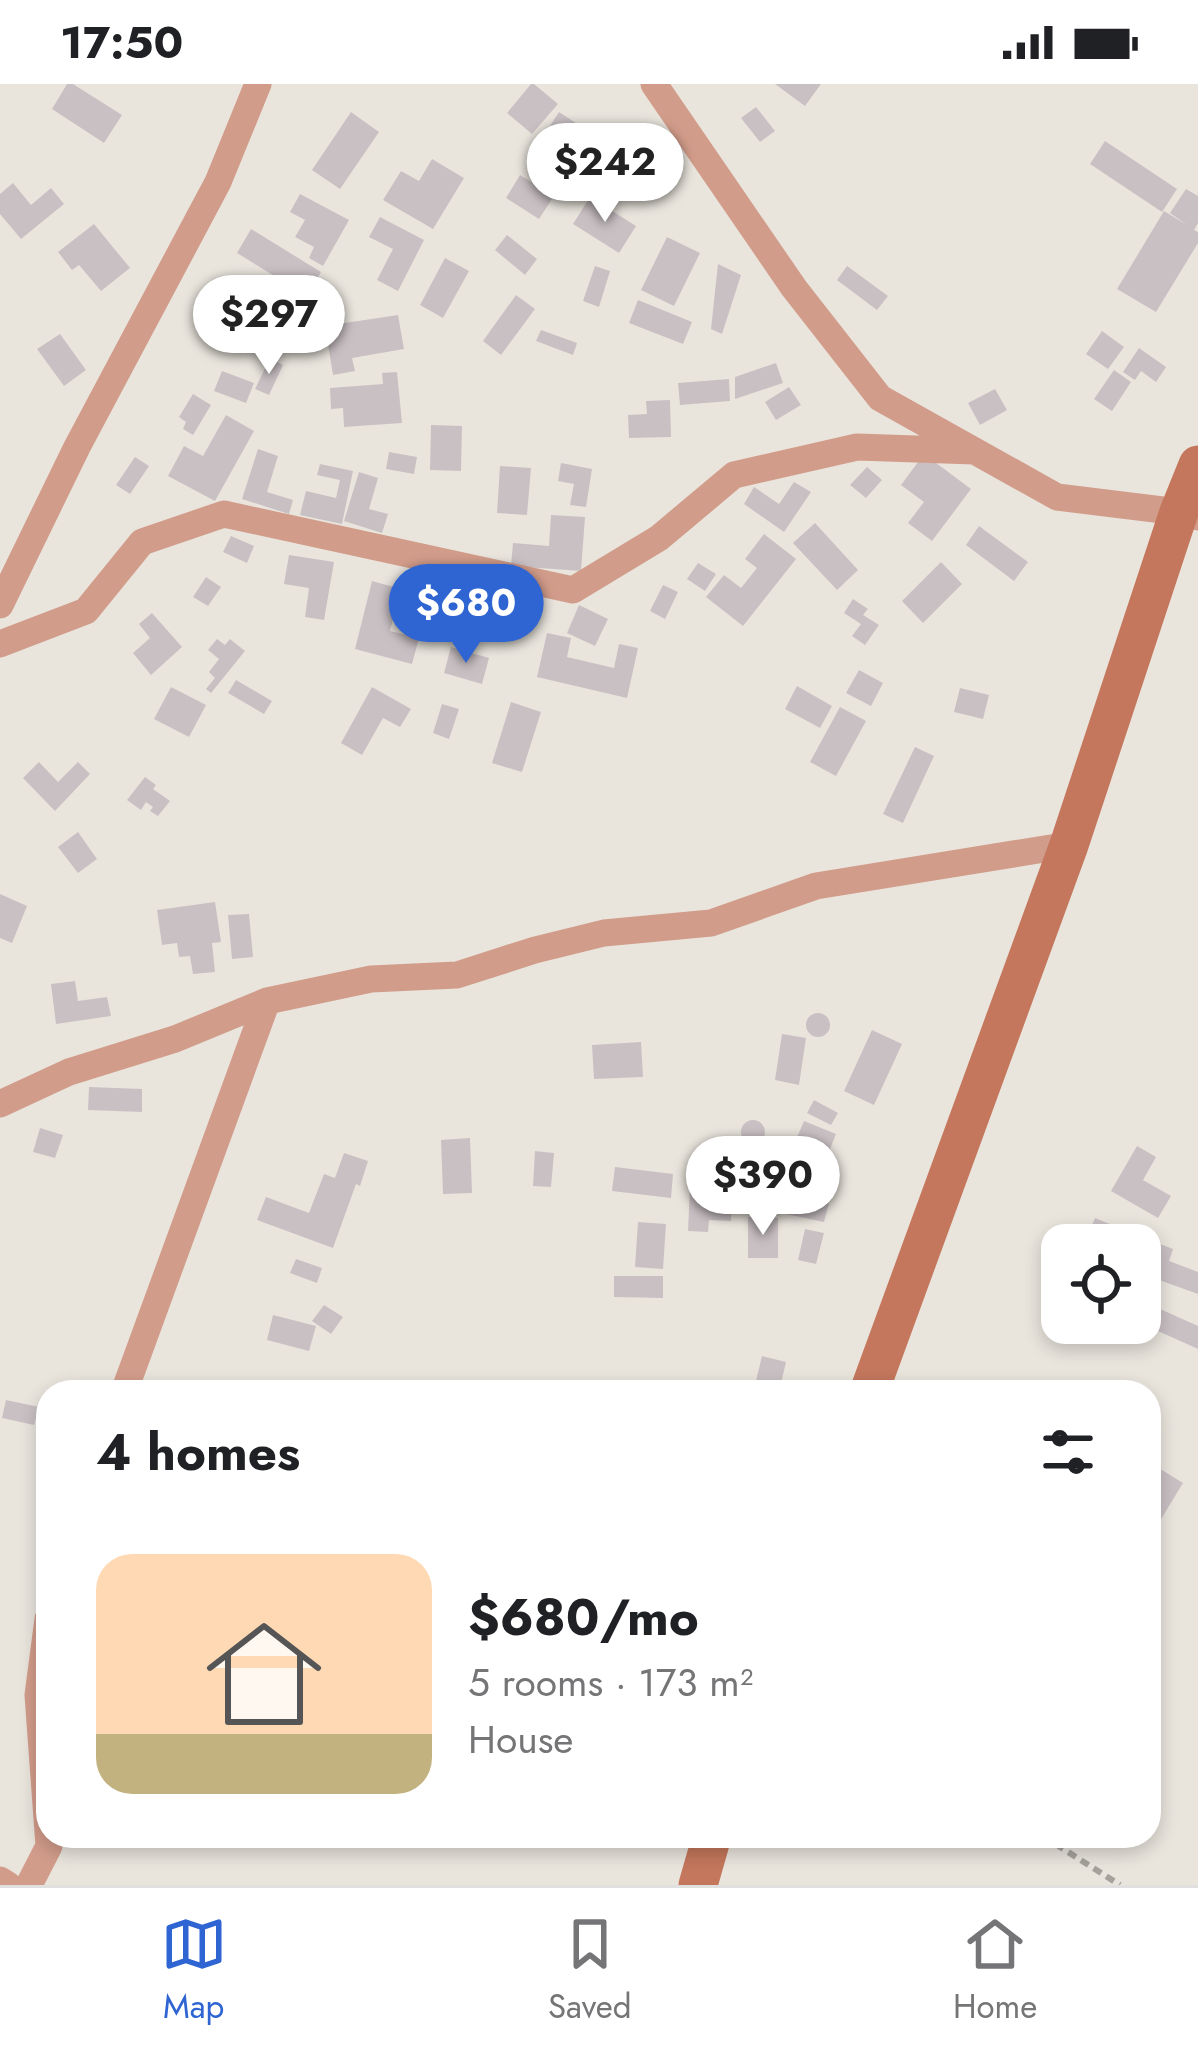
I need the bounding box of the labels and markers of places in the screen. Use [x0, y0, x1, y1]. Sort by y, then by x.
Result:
pin: $242 [534, 123, 676, 225]
pin: $297 [198, 275, 340, 377]
pin: $680 [395, 564, 537, 666]
pin: $390 [692, 1136, 834, 1238]

